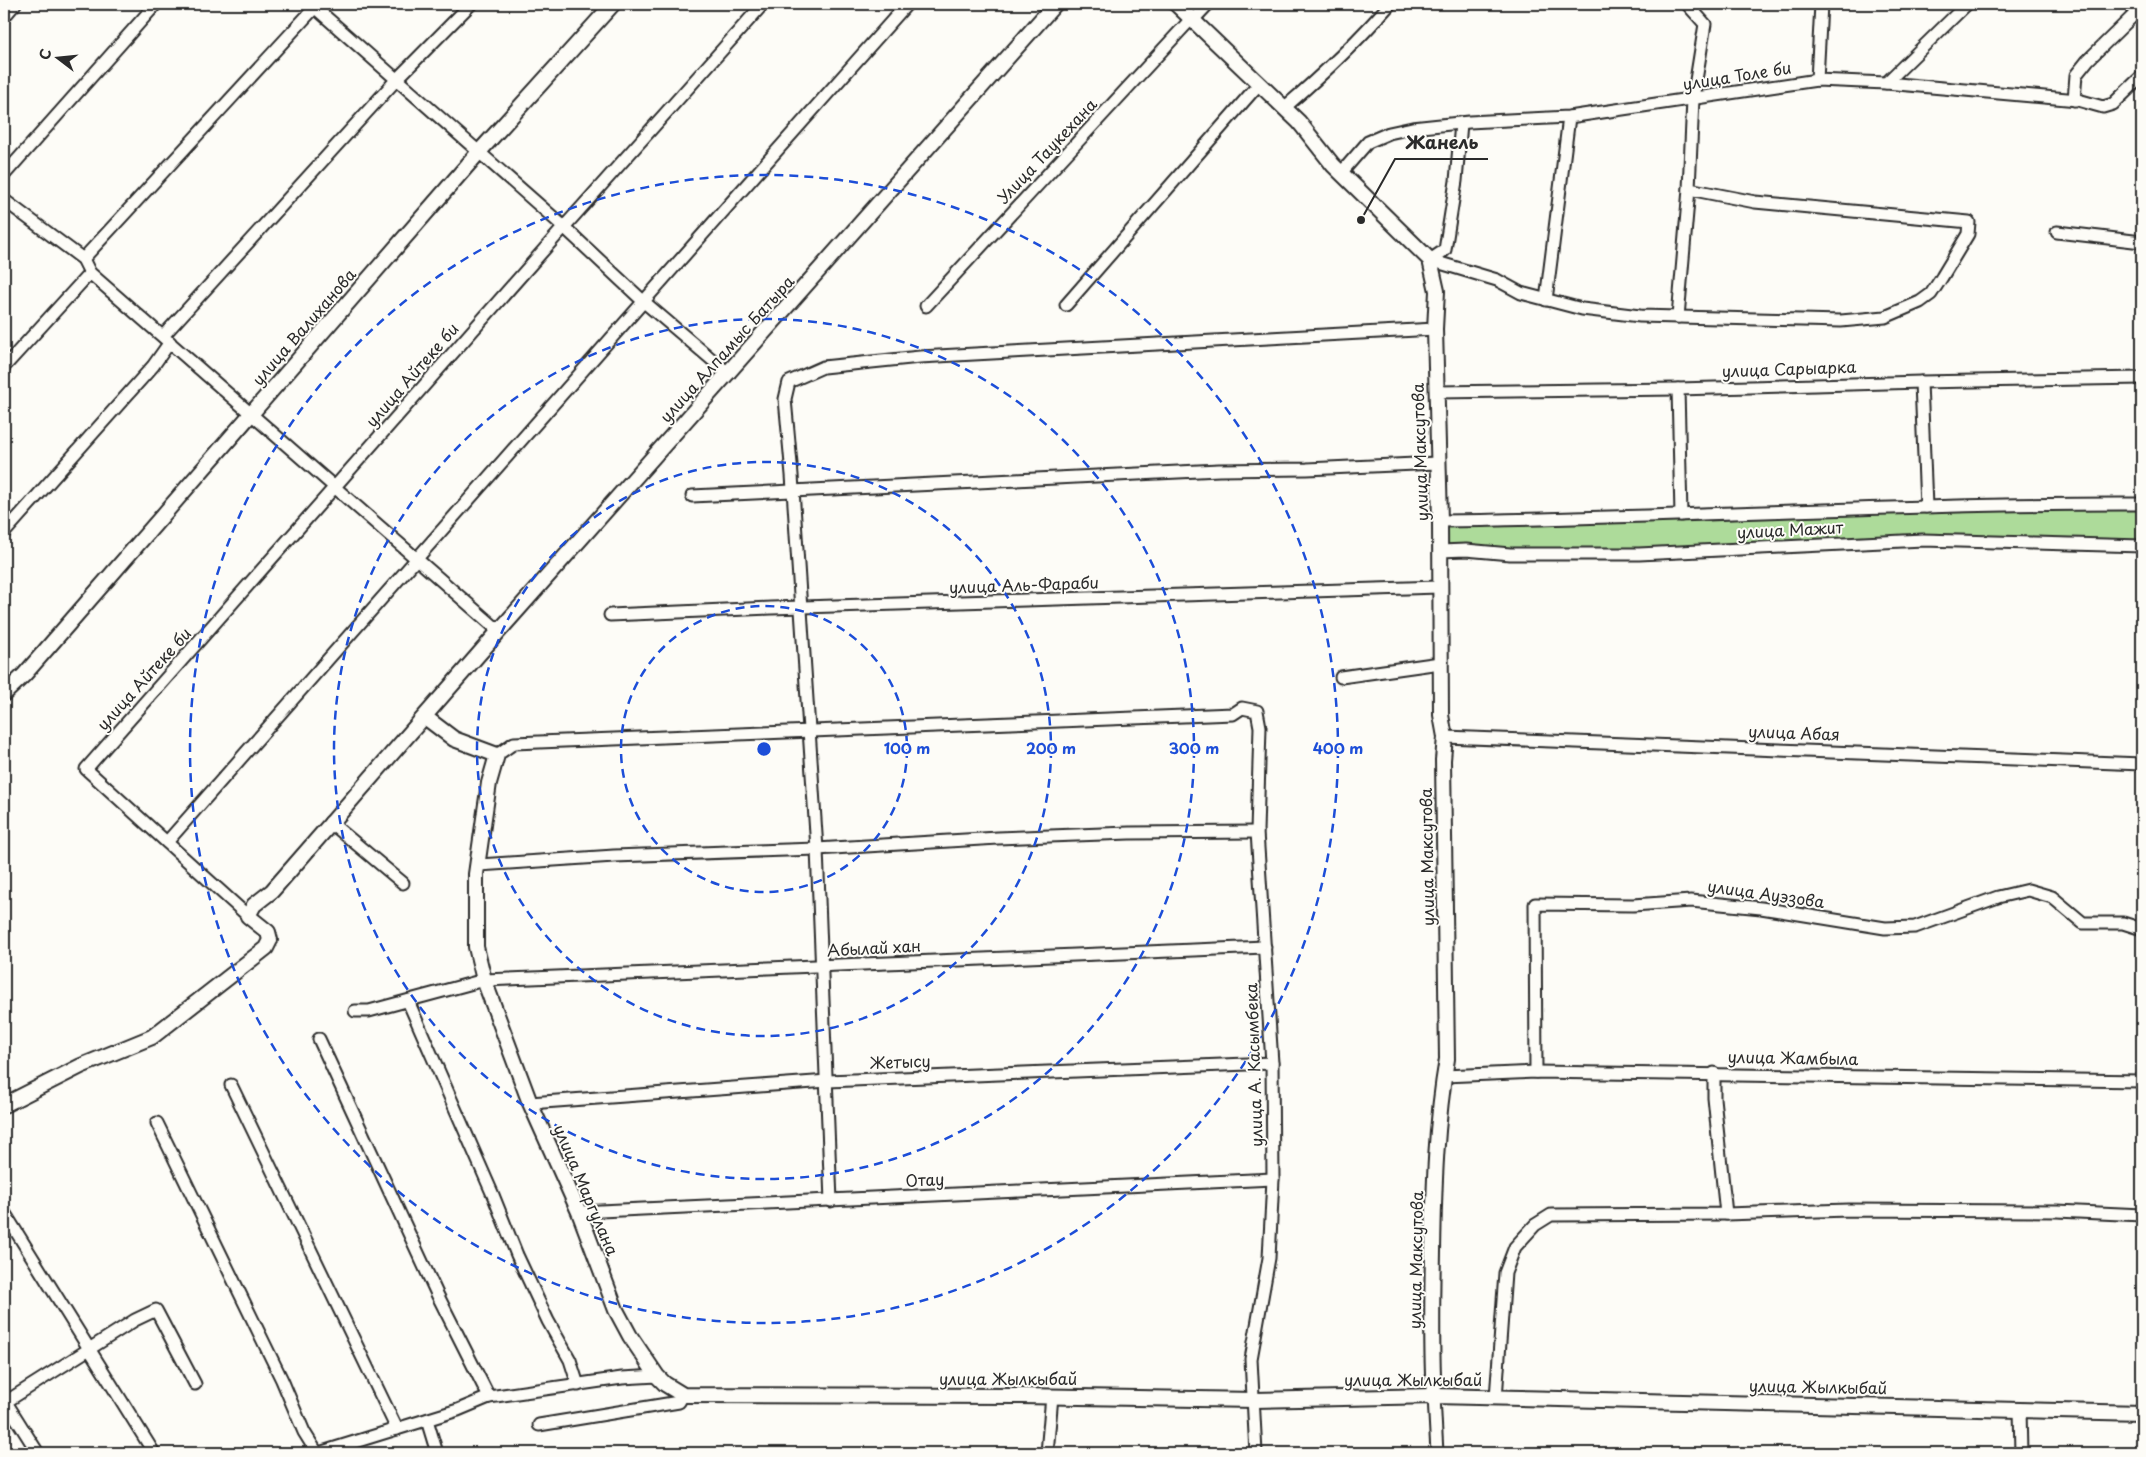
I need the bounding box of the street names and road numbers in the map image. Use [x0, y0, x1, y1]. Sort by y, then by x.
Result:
street label: улица Толе би [1681, 55, 1793, 95]
street label: Улица Таукехана [991, 92, 1102, 208]
street label: улица Валиханова [246, 262, 361, 390]
street label: улица Алпамыс Батыра [653, 269, 799, 427]
street label: улица Айтеке би [359, 317, 463, 432]
street label: улица Сарыарка [1721, 354, 1857, 382]
street label: улица Максутова [1405, 382, 1433, 522]
street label: улица Мажит [1736, 514, 1844, 544]
street label: улица Аль-Фараби [948, 569, 1099, 599]
street label: улица Айтеке би [90, 621, 196, 735]
street label: улица Абая [1748, 718, 1840, 746]
street label: улица Максутова [1413, 788, 1439, 926]
street label: улица Ауэзова [1706, 873, 1826, 913]
street label: Абылай хан [826, 933, 922, 961]
street label: улица А. Касымбека [1238, 983, 1268, 1147]
street label: улица Жамбыла [1727, 1044, 1859, 1070]
street label: Жетысу [869, 1048, 931, 1074]
street label: улица Маргулана [548, 1120, 625, 1259]
street label: Отау [905, 1166, 945, 1192]
street label: улица Максутова [1402, 1191, 1428, 1329]
street label: улица Жылкыбай [939, 1366, 1077, 1390]
street label: улица Жылкыбай [1344, 1367, 1482, 1391]
street label: улица Жылкыбай [1749, 1373, 1887, 1399]

